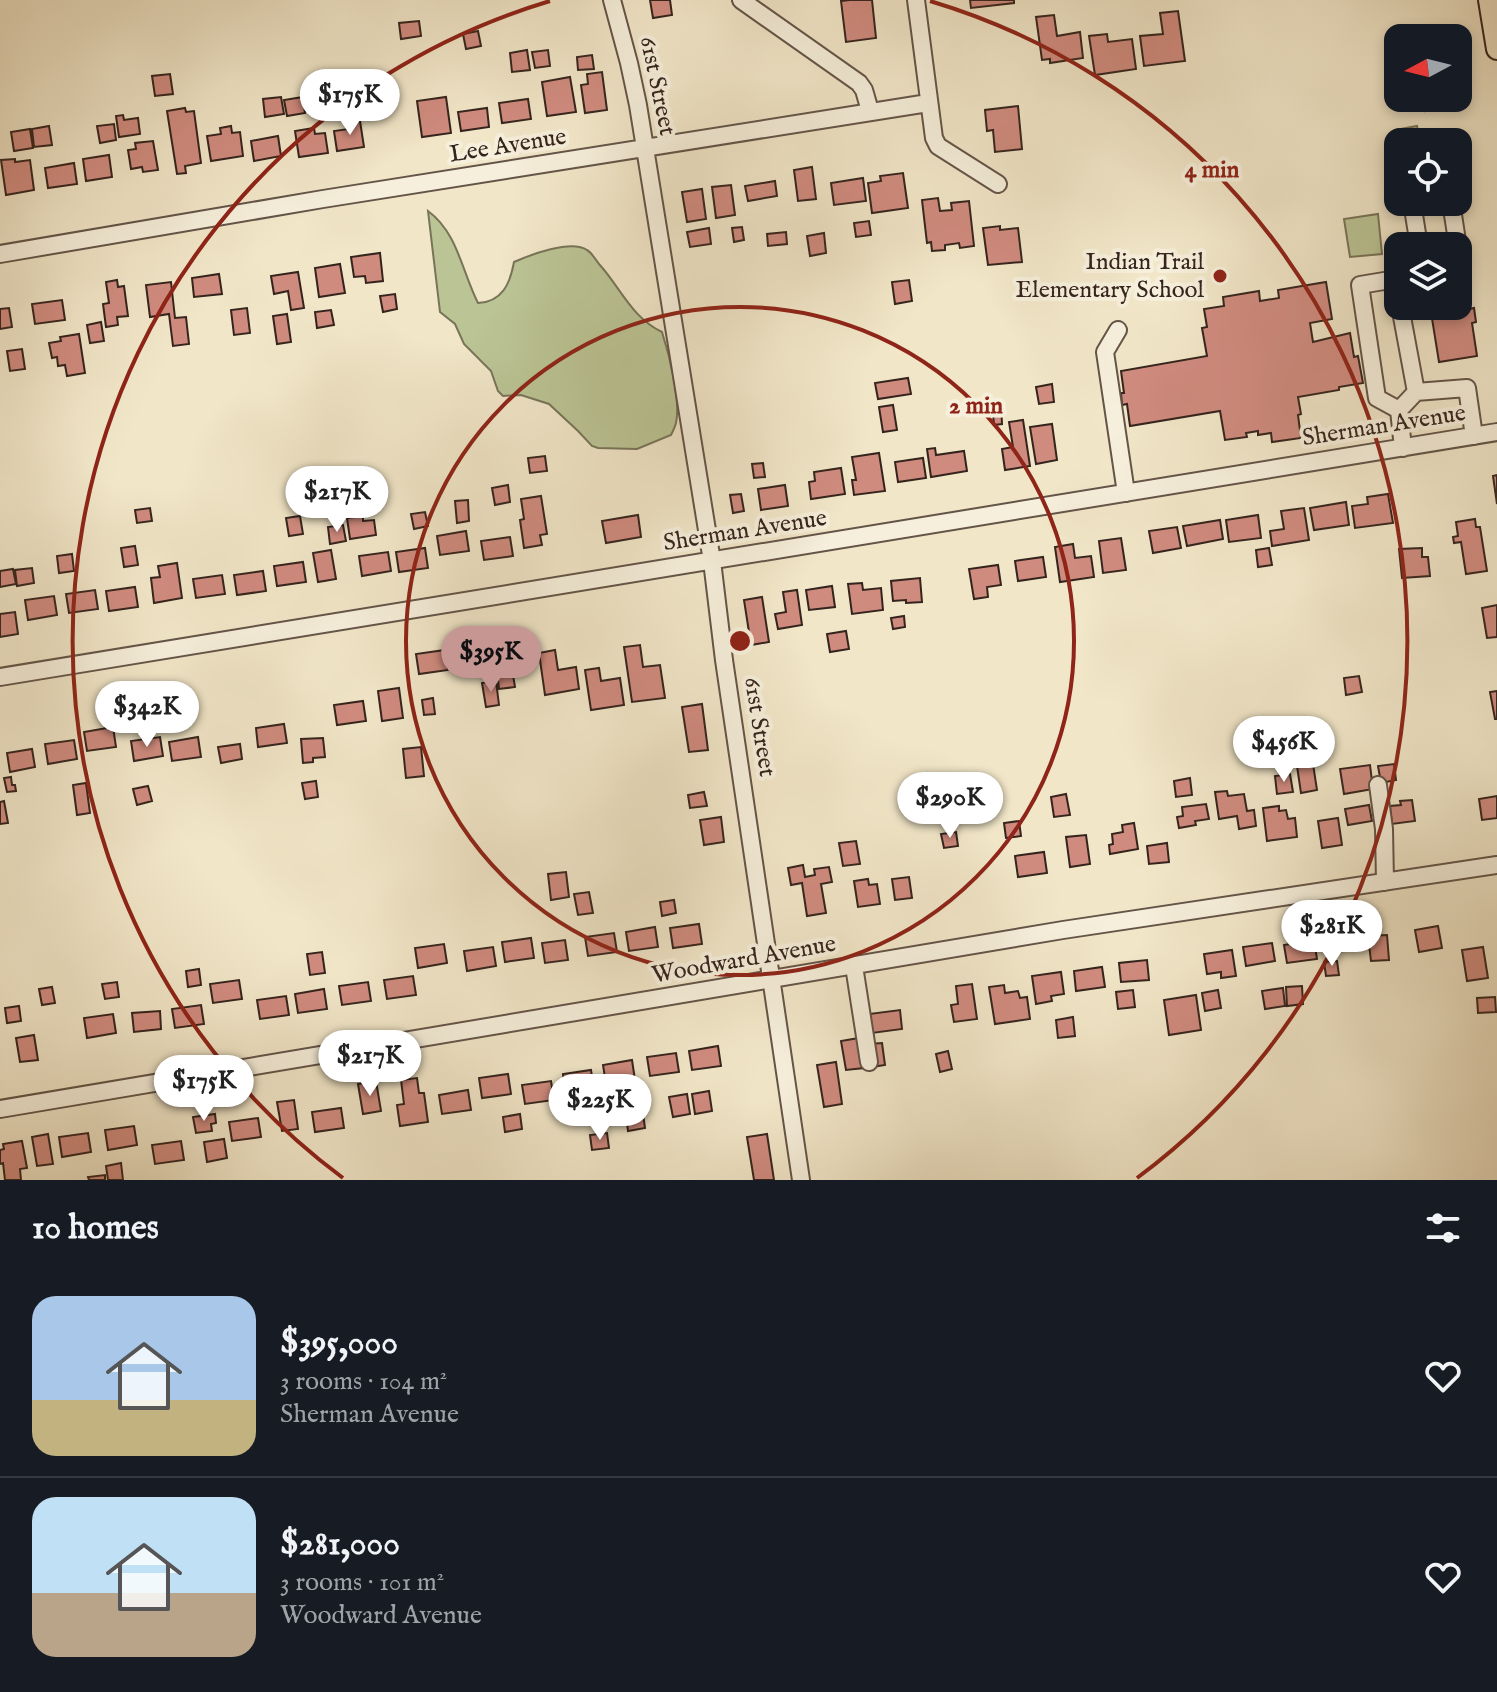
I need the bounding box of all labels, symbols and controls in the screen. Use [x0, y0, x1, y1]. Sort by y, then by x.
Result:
north arrow [1384, 24, 1472, 112]
map controls [1384, 24, 1472, 320]
street label: 61st Street [631, 34, 683, 138]
pin: $175K [294, 69, 406, 137]
text: $175K [318, 78, 382, 111]
street label: Lee Avenue [447, 121, 569, 171]
button: locate [1384, 128, 1472, 216]
text: 4 min [1185, 155, 1240, 186]
button: layers [1384, 232, 1472, 320]
place label: Indian Trail Elementary School [1016, 247, 1204, 306]
marker: Indian Trail Elementary School [1211, 267, 1229, 285]
text: 2 min [949, 391, 1003, 422]
street label: Sherman Avenue [1300, 398, 1468, 454]
pin: $217K [281, 466, 393, 534]
text: $217K [303, 475, 371, 508]
street label: Sherman Avenue [661, 503, 829, 559]
pin: $395K [435, 626, 547, 694]
centre of rings [726, 627, 754, 655]
text: $395K [459, 635, 523, 668]
street label: 61st Street [736, 675, 782, 779]
pin: $342K [91, 681, 203, 749]
text: $342K [113, 690, 181, 723]
pin: $456K [1228, 716, 1340, 784]
text: $456K [1251, 725, 1317, 758]
pin: $290K [894, 772, 1006, 840]
text: $290K [915, 781, 985, 814]
pin: $281K [1276, 900, 1388, 968]
text: $281K [1299, 909, 1365, 942]
street label: Woodward Avenue [650, 929, 838, 991]
pin: $217K [314, 1030, 426, 1098]
text: $217K [336, 1039, 404, 1072]
pin: $175K [148, 1055, 260, 1123]
text: $175K [172, 1064, 236, 1097]
pin: $225K [544, 1074, 656, 1142]
text: $225K [567, 1083, 633, 1116]
icon: filters [1421, 1206, 1465, 1250]
text: 10 homes [32, 1207, 159, 1250]
text: $395,000 [280, 1322, 398, 1365]
icon: home [96, 1328, 192, 1424]
icon: heart [1421, 1354, 1465, 1398]
text: 3 rooms · 104 m² [280, 1365, 447, 1398]
text: Sherman Avenue [280, 1398, 459, 1431]
text: $281,000 [280, 1523, 400, 1566]
icon: home [96, 1529, 192, 1625]
icon: heart [1421, 1555, 1465, 1599]
text: 3 rooms · 101 m² [280, 1566, 444, 1599]
text: Woodward Avenue [280, 1599, 482, 1632]

